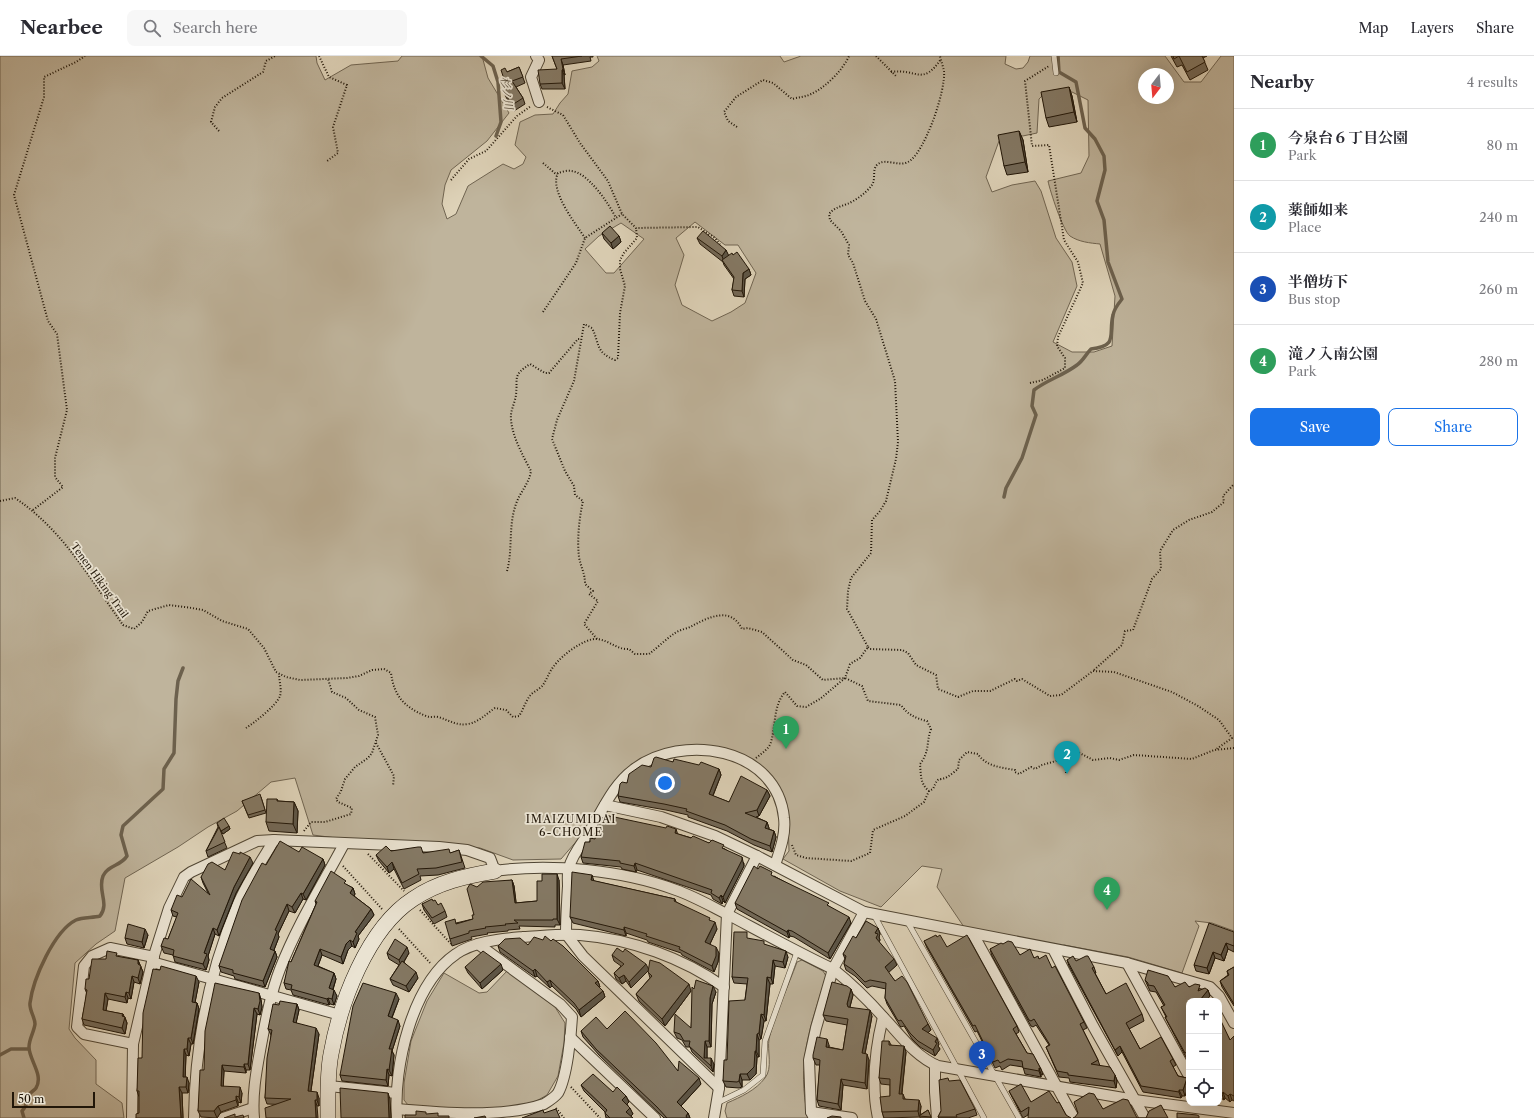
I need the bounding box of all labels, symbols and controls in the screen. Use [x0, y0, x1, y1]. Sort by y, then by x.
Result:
search box [127, 10, 407, 46]
text: Nearbee [20, 16, 103, 39]
icon: search [141, 17, 163, 39]
text: Search here [173, 18, 258, 37]
text: Map [1358, 19, 1388, 37]
text: Layers [1410, 19, 1454, 37]
text: Share [1476, 19, 1514, 37]
north arrow [1138, 68, 1174, 104]
text: Nearby [1250, 72, 1314, 92]
text: 4 results [1467, 74, 1518, 90]
water label: 杉ノ川 [498, 76, 516, 111]
text: 今泉台６丁目公園 [1288, 128, 1408, 147]
text: 1 [1260, 137, 1266, 153]
text: 80 m [1486, 137, 1518, 153]
text: Park [1288, 147, 1316, 163]
text: 薬師如来 [1288, 200, 1348, 219]
text: 2 [1259, 209, 1267, 225]
text: 240 m [1479, 209, 1518, 225]
text: Place [1288, 219, 1321, 235]
text: 半僧坊下 [1288, 272, 1348, 291]
text: 3 [1259, 281, 1267, 297]
text: 260 m [1479, 281, 1518, 297]
text: Bus stop [1288, 291, 1340, 307]
text: 滝ノ入南公園 [1288, 344, 1378, 363]
text: 4 [1259, 353, 1267, 369]
text: 280 m [1479, 353, 1518, 369]
text: Park [1288, 363, 1316, 379]
button: Save [1250, 408, 1380, 446]
button: Share [1388, 408, 1518, 446]
street label: Tenen Hiking Trail [68, 540, 131, 620]
pin: 1 [773, 716, 799, 749]
pin: 2 [1054, 741, 1080, 774]
your location [655, 773, 675, 793]
district label: IMAIZUMIDAI 6-CHOME [526, 812, 616, 839]
pin: 4 [1094, 877, 1120, 910]
map controls [1186, 998, 1222, 1106]
button: + [1186, 998, 1222, 1034]
button: − [1186, 1034, 1222, 1070]
pin: 3 [969, 1041, 995, 1074]
button: locate [1186, 1070, 1222, 1106]
scale bar [12, 1090, 95, 1109]
text: 50 m [18, 1092, 44, 1106]

